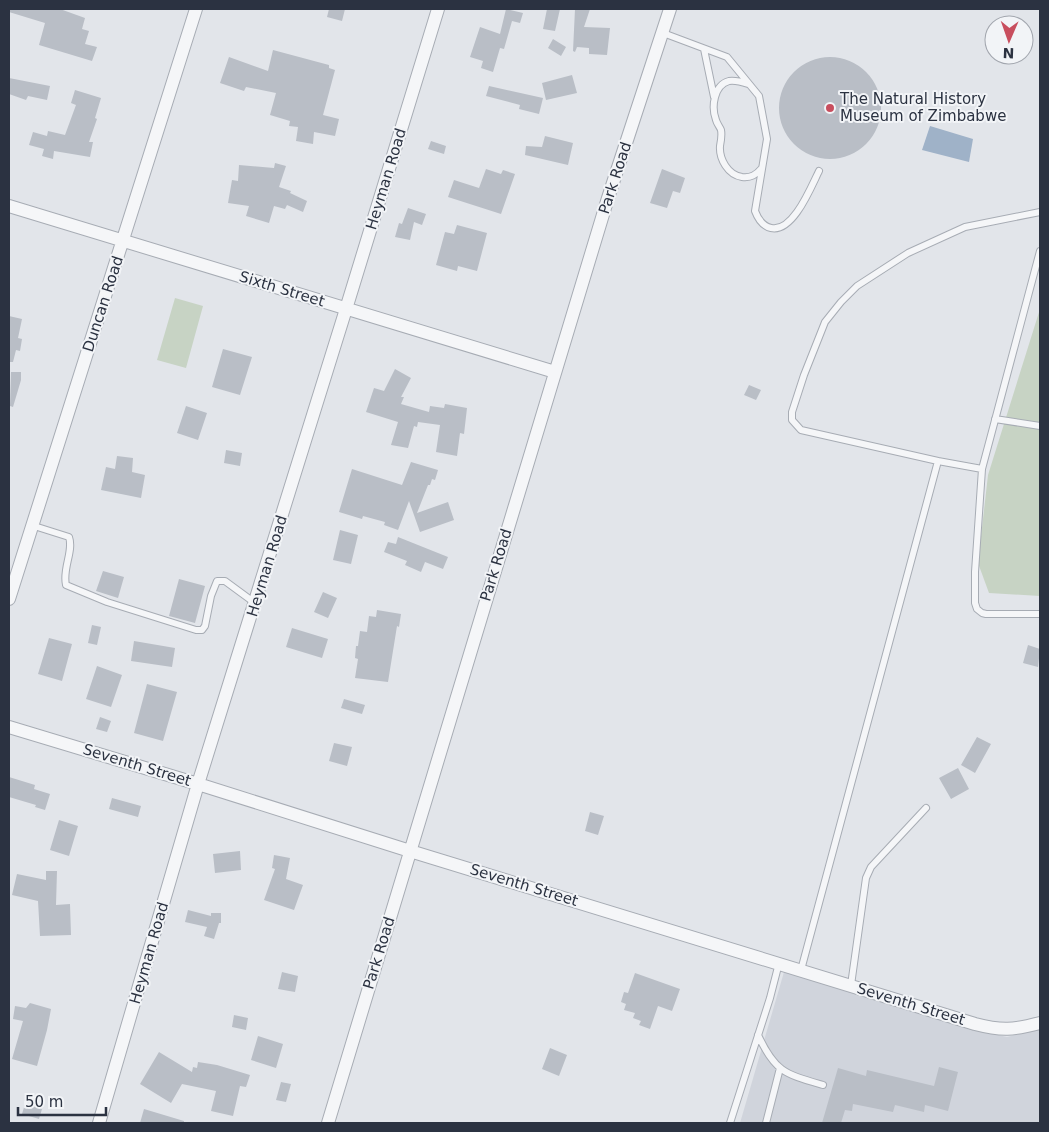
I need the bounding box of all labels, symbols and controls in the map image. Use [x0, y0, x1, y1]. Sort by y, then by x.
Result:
north arrow [984, 15, 1034, 65]
text: N [1002, 45, 1015, 61]
place label: The Natural History Museum of Zimbabwe [839, 90, 1006, 125]
marker: The Natural History Museum of Zimbabwe [824, 102, 836, 114]
street label: Heyman Road [362, 126, 410, 232]
street label: Park Road [595, 140, 635, 216]
street label: Duncan Road [79, 254, 127, 354]
street label: Sixth Street [237, 267, 327, 311]
street label: Heyman Road [243, 513, 291, 619]
street label: Park Road [476, 527, 516, 603]
street label: Seventh Street [81, 740, 193, 790]
street label: Seventh Street [468, 860, 580, 910]
street label: Heyman Road [126, 900, 172, 1006]
street label: Park Road [359, 915, 399, 991]
street label: Seventh Street [855, 979, 967, 1029]
scale bar [18, 1084, 105, 1116]
text: 50 m [25, 1093, 63, 1111]

